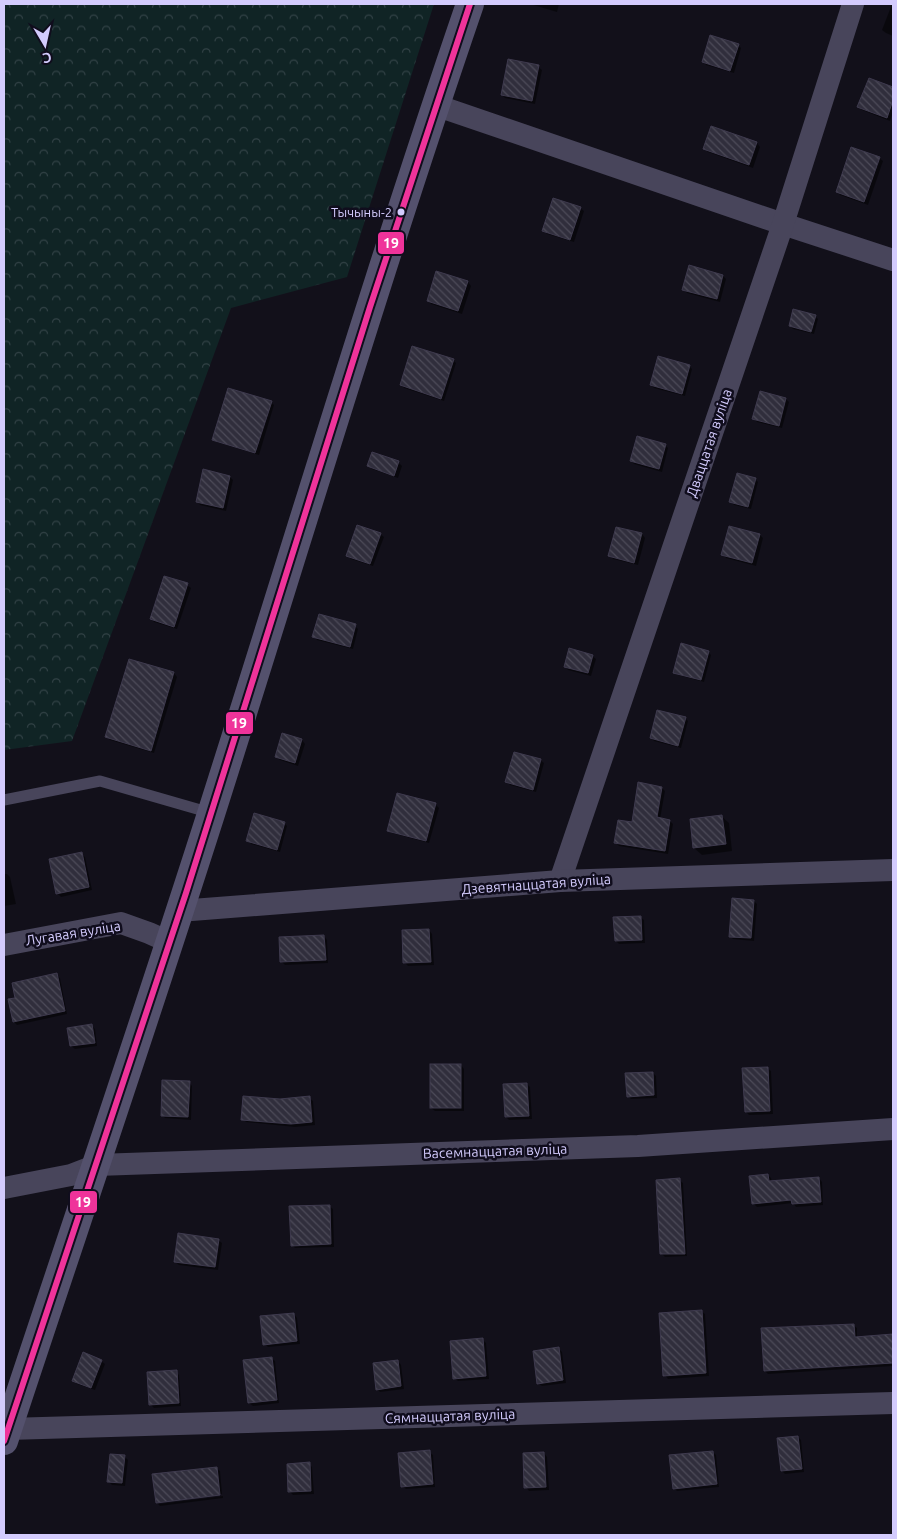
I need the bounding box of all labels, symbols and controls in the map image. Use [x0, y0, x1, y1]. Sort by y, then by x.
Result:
north arrow [20, 20, 70, 70]
text: С [41, 49, 53, 66]
place label: Тычыны-2 [331, 205, 392, 219]
marker: Тычыны-2 [396, 207, 406, 217]
line badge: 19 [377, 231, 405, 255]
text: 19 [383, 235, 399, 251]
street label: Дваццатая вуліца [683, 387, 735, 499]
line badge: 19 [225, 711, 254, 735]
text: 19 [231, 715, 247, 731]
street label: Дзевятнаццатая вуліца [461, 871, 611, 897]
street label: Лугавая вуліца [24, 918, 122, 948]
street label: Васемнаццатая вуліца [422, 1140, 568, 1162]
line badge: 19 [69, 1190, 98, 1214]
text: 19 [75, 1194, 91, 1210]
street label: Сямнаццатая вуліца [385, 1406, 515, 1426]

